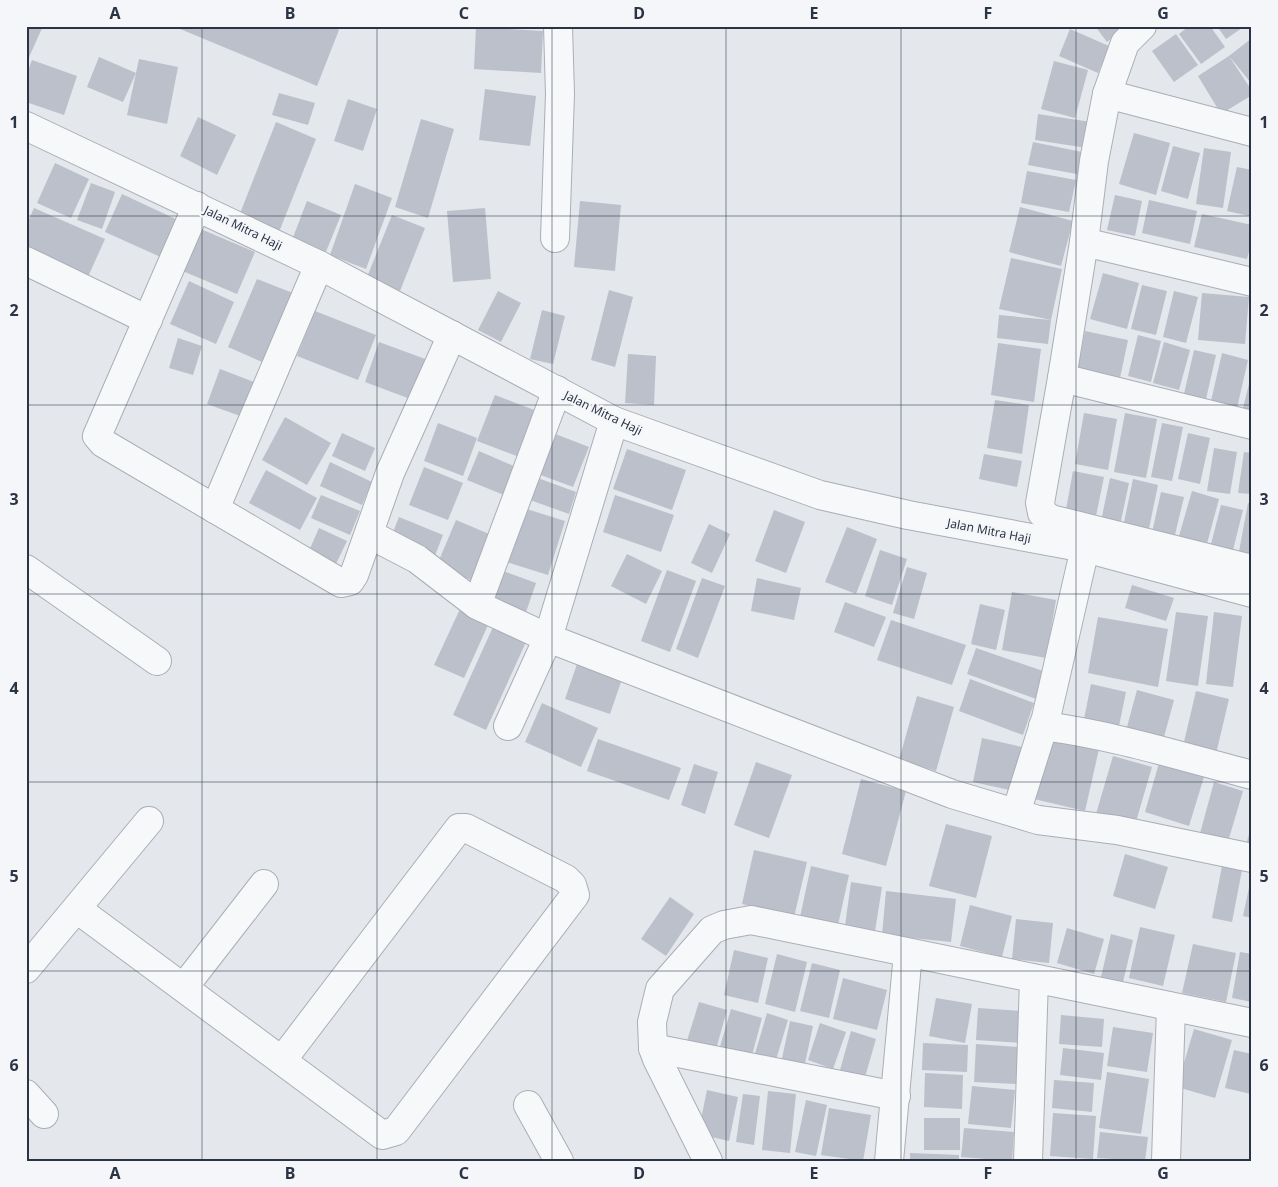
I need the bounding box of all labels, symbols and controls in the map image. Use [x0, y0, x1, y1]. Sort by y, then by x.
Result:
text: A [109, 2, 121, 24]
text: B [285, 2, 295, 24]
text: C [459, 2, 469, 24]
text: D [633, 2, 645, 24]
text: E [810, 2, 819, 24]
text: F [984, 2, 992, 24]
text: G [1157, 2, 1169, 24]
text: 1 [9, 111, 19, 133]
text: 1 [1259, 111, 1269, 133]
street label: Jalan Mitra Haji [200, 201, 285, 254]
text: 2 [9, 299, 19, 321]
text: 2 [1259, 299, 1269, 321]
street label: Jalan Mitra Haji [560, 386, 645, 439]
text: 3 [9, 488, 19, 510]
text: 3 [1259, 488, 1269, 510]
street label: Jalan Mitra Haji [945, 514, 1032, 547]
text: 4 [9, 677, 19, 699]
text: 4 [1259, 677, 1269, 699]
text: 5 [9, 865, 19, 887]
text: 5 [1259, 865, 1269, 887]
text: 6 [9, 1054, 19, 1076]
text: 6 [1259, 1054, 1269, 1076]
text: A [109, 1162, 121, 1184]
text: B [285, 1162, 295, 1184]
text: C [459, 1162, 469, 1184]
text: D [633, 1162, 645, 1184]
text: E [810, 1162, 819, 1184]
text: F [984, 1162, 992, 1184]
text: G [1157, 1162, 1169, 1184]

